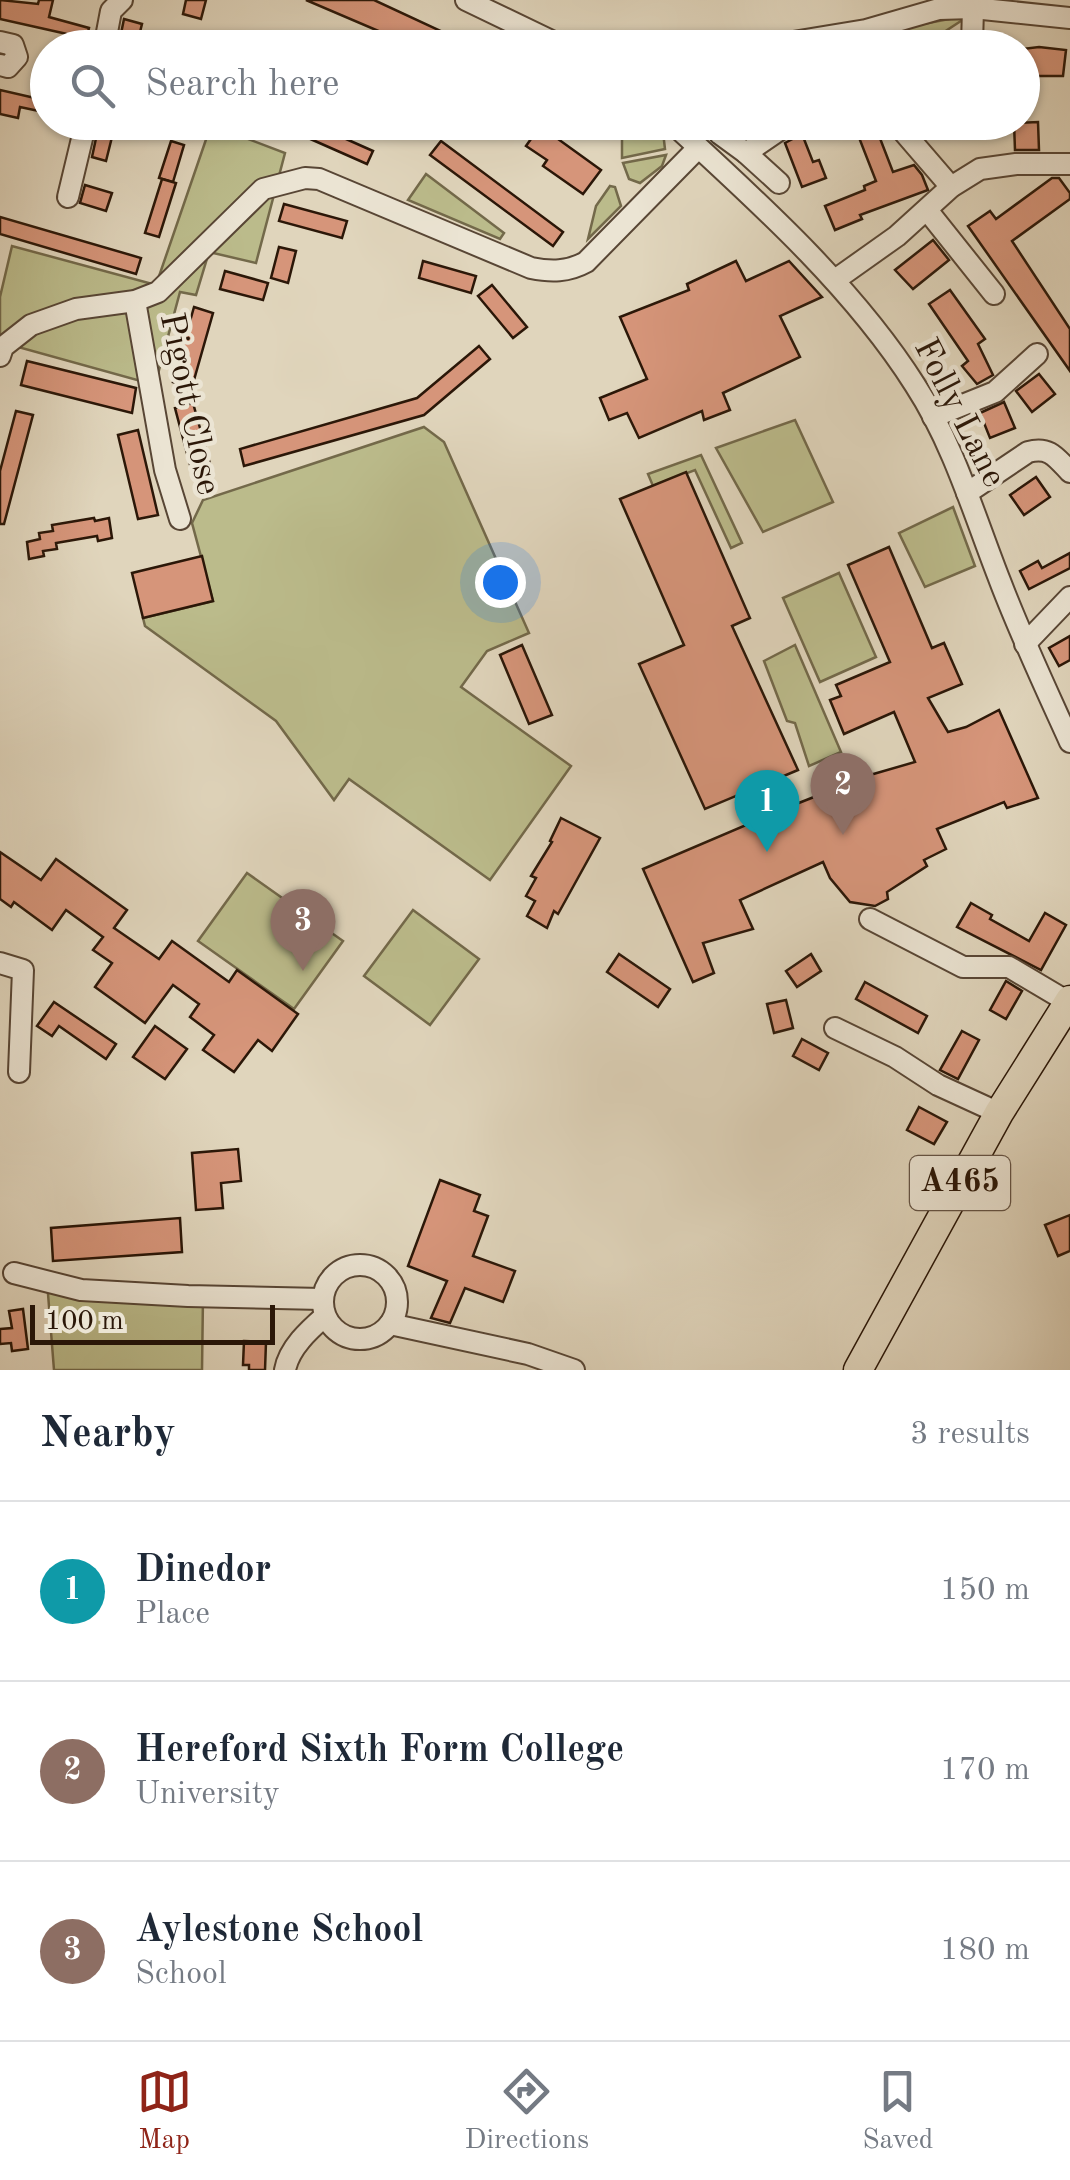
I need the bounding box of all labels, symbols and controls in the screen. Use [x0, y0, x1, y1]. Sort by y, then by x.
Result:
search box [30, 30, 1040, 140]
icon: search [65, 58, 120, 113]
text: Search here [145, 66, 340, 104]
street label: Pigott Close [153, 310, 225, 498]
street label: Folly Lane [907, 333, 1011, 493]
your location [475, 557, 526, 608]
pin: 2 [810, 752, 876, 835]
pin: 1 [734, 770, 800, 852]
pin: 3 [270, 888, 336, 971]
road number: A465 [910, 1156, 1010, 1210]
scale bar [30, 1300, 275, 1344]
text: 100 m [45, 1308, 124, 1336]
text: Nearby [40, 1414, 176, 1456]
text: 3 results [910, 1419, 1030, 1451]
text: Dinedor [135, 1552, 271, 1590]
text: 1 [63, 1575, 82, 1607]
text: 150 m [940, 1575, 1030, 1607]
text: Place [135, 1599, 210, 1631]
text: Hereford Sixth Form College [135, 1732, 624, 1770]
text: 2 [63, 1755, 82, 1787]
text: 170 m [940, 1755, 1030, 1787]
text: University [135, 1779, 280, 1811]
text: Aylestone School [135, 1912, 423, 1950]
text: 3 [63, 1935, 82, 1967]
text: 180 m [940, 1935, 1030, 1967]
text: School [135, 1959, 227, 1991]
tab: Map [137, 2064, 192, 2159]
tab: Directions [465, 2064, 589, 2159]
tab: Saved [862, 2064, 933, 2159]

